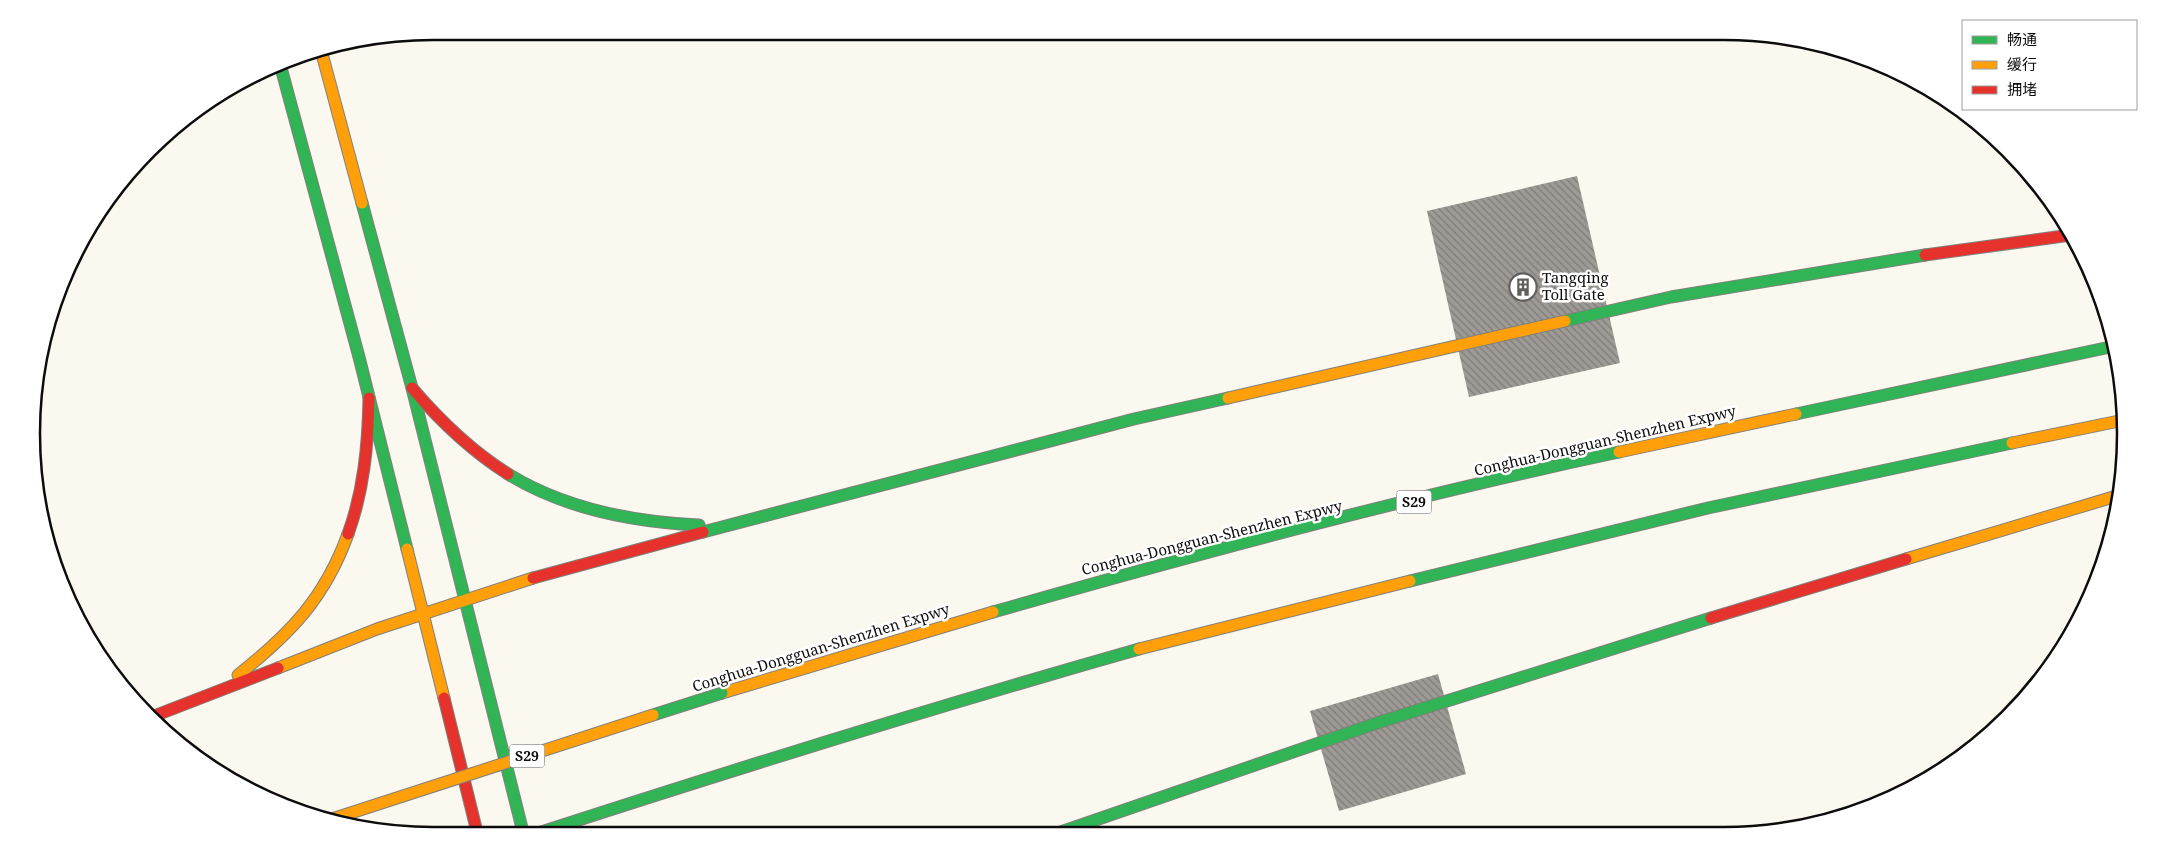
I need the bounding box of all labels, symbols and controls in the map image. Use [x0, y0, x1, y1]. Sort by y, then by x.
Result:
legend [1962, 20, 2137, 110]
text: 畅通 [2007, 29, 2037, 49]
text: 缓行 [2007, 54, 2037, 74]
text: 拥堵 [2007, 79, 2037, 99]
place label: Tangqing Toll Gate [1542, 267, 1609, 304]
building icon: Tangqing Toll Gate [1508, 272, 1538, 302]
street label: Conghua-Dongguan-Shenzhen Expwy [1472, 400, 1738, 480]
road number: S29 [1396, 491, 1432, 514]
street label: Conghua-Dongguan-Shenzhen Expwy [1079, 495, 1345, 579]
street label: Conghua-Dongguan-Shenzhen Expwy [690, 598, 952, 696]
road number: S29 [510, 744, 544, 768]

